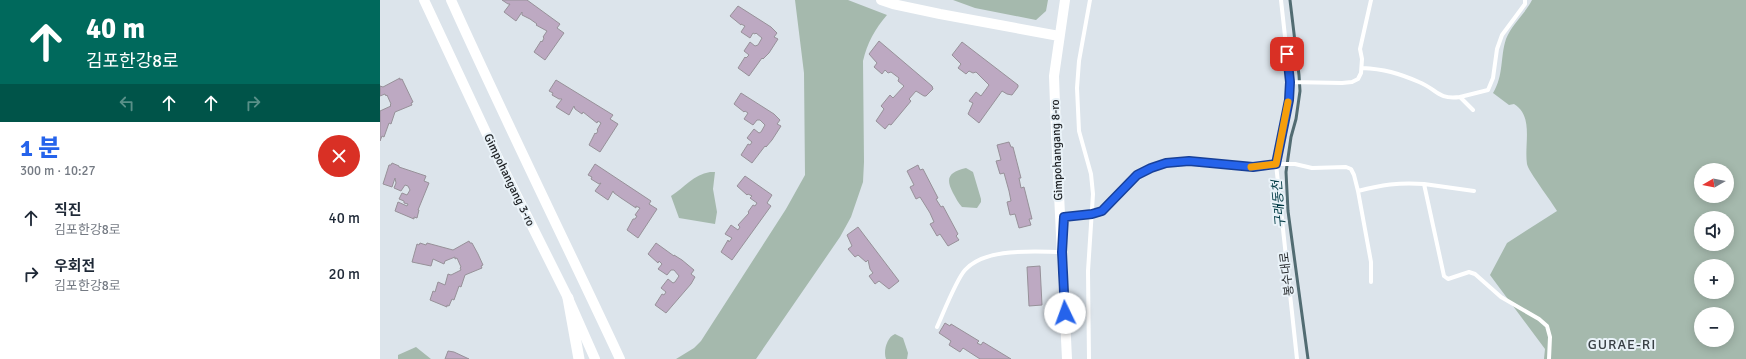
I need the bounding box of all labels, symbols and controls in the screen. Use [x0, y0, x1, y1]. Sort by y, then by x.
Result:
text: 40 m [86, 12, 145, 46]
icon: ahead [20, 16, 72, 68]
pin [1270, 37, 1304, 71]
icon: arrive [1276, 43, 1298, 65]
text: 김포한강8로 [86, 50, 179, 72]
icon: left [116, 92, 138, 114]
icon: ahead [158, 92, 180, 114]
icon: ahead [200, 92, 222, 114]
icon: right [242, 92, 264, 114]
street label: Gimpohangang 8-ro [1048, 99, 1066, 201]
street label: Gimpohangang 3-ro [480, 131, 538, 229]
text: 1 분 [20, 133, 60, 163]
button: close [318, 135, 360, 177]
text: 300 m · 10:27 [20, 163, 96, 179]
north arrow [1694, 163, 1734, 203]
map controls [1694, 163, 1734, 347]
water label: 구래동천 [1269, 178, 1289, 229]
text: 직진 [54, 201, 82, 219]
icon: ahead [20, 207, 42, 229]
text: 40 m [329, 209, 360, 227]
button: sound [1694, 211, 1734, 251]
text: 김포한강8로 [54, 222, 121, 238]
street label: 봉수대로 [1277, 251, 1297, 297]
text: 우회전 [54, 257, 95, 275]
button: + [1694, 259, 1734, 299]
icon: right [20, 263, 42, 285]
text: 20 m [329, 265, 360, 283]
text: 김포한강8로 [54, 278, 121, 294]
position arrow [1044, 292, 1086, 334]
button: − [1694, 307, 1734, 347]
district label: GURAE-RI [1588, 336, 1656, 353]

